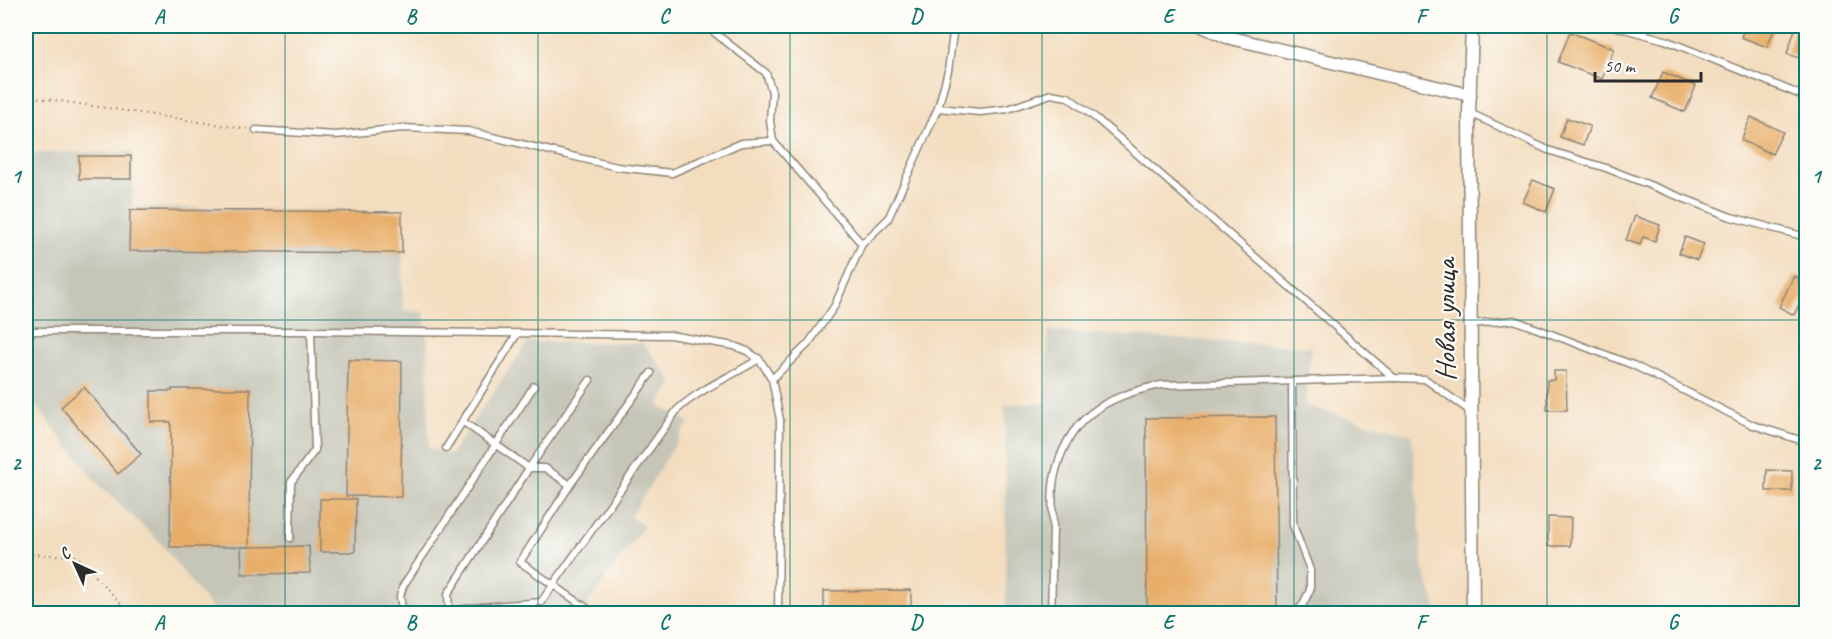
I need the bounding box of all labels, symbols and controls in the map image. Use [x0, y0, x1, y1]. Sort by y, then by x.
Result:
text: A [154, 4, 166, 29]
text: B [406, 4, 418, 29]
text: C [659, 4, 671, 29]
text: D [910, 4, 924, 29]
text: E [1163, 4, 1177, 29]
text: F [1416, 4, 1430, 29]
text: G [1668, 4, 1681, 29]
scale bar [1595, 45, 1702, 83]
text: 50 m [1604, 55, 1637, 77]
text: 1 [12, 164, 23, 189]
text: 1 [1812, 164, 1823, 189]
street label: Новая улица [1426, 256, 1464, 381]
text: 2 [12, 451, 23, 476]
text: 2 [1812, 451, 1823, 476]
north arrow [45, 534, 105, 594]
text: С [55, 543, 76, 564]
text: A [154, 610, 166, 635]
text: B [406, 610, 418, 635]
text: C [659, 610, 671, 635]
text: D [910, 610, 924, 635]
text: E [1163, 610, 1177, 635]
text: F [1416, 610, 1430, 635]
text: G [1668, 610, 1681, 635]

